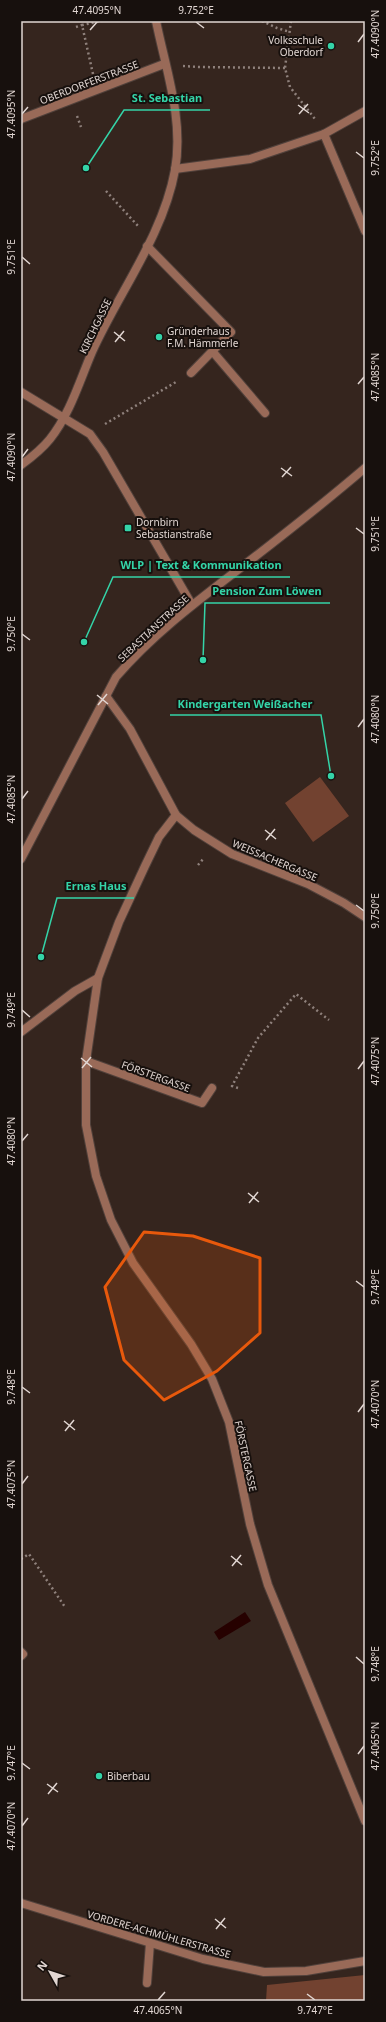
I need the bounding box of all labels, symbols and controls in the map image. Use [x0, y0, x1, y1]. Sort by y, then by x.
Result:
text: 47.4095°N [73, 3, 121, 17]
text: 9.752°E [178, 3, 214, 17]
text: 47.4090°N [368, 10, 382, 58]
place label: Volksschule Oberdorf [268, 33, 324, 59]
marker: Volksschule Oberdorf [326, 41, 336, 51]
street label: OBERDORFERSTRASSE [38, 57, 140, 107]
callout: St. Sebastian [124, 87, 210, 110]
text: 47.4095°N [4, 90, 18, 138]
text: St. Sebastian [132, 90, 202, 105]
text: 9.752°E [368, 140, 382, 176]
text: 9.751°E [4, 239, 18, 275]
street label: KIRCHGASSE [76, 296, 114, 356]
place label: Gründerhaus F.M. Hämmerle [167, 324, 239, 350]
marker: Gründerhaus F.M. Hämmerle [154, 332, 164, 342]
text: 47.4085°N [368, 353, 382, 401]
text: 47.4090°N [4, 433, 18, 481]
place label: Dornbirn Sebastianstraße [136, 515, 212, 541]
text: 9.751°E [368, 516, 382, 552]
marker: Dornbirn Sebastianstraße [123, 523, 133, 533]
callout: WLP | Text & Kommunikation [113, 554, 290, 577]
text: WLP | Text & Kommunikation [120, 557, 282, 572]
callout: Pension Zum Löwen [205, 580, 330, 603]
text: Pension Zum Löwen [212, 583, 322, 598]
street label: SEBASTIANSTRASSE [114, 591, 192, 665]
text: 9.750°E [4, 616, 18, 652]
callout: Kindergarten Weißacher [170, 692, 321, 715]
text: 47.4080°N [368, 695, 382, 743]
text: Kindergarten Weißacher [178, 696, 312, 711]
text: 47.4085°N [4, 775, 18, 823]
street label: WEISSACHERGASSE [230, 836, 320, 884]
callout: Ernas Haus [57, 875, 134, 898]
text: Ernas Haus [66, 878, 127, 893]
text: 9.750°E [368, 893, 382, 929]
text: 9.749°E [4, 992, 18, 1028]
text: 47.4075°N [368, 1037, 382, 1085]
street label: FÖRSTERGASSE [120, 1057, 192, 1095]
text: 47.4080°N [4, 1117, 18, 1165]
text: 9.749°E [368, 1269, 382, 1305]
text: 9.748°E [4, 1369, 18, 1405]
text: 47.4070°N [368, 1380, 382, 1428]
street label: FÖRSTERGASSE [232, 1419, 260, 1493]
text: 47.4075°N [4, 1460, 18, 1508]
text: 9.748°E [368, 1646, 382, 1682]
text: 47.4065°N [368, 1722, 382, 1770]
text: 9.747°E [4, 1745, 18, 1781]
place label: Biberbau [107, 1769, 150, 1783]
marker: Biberbau [94, 1771, 104, 1781]
text: 47.4070°N [4, 1802, 18, 1850]
street label: VORDERE-ACHMÜHLERSTRASSE [86, 1907, 232, 1961]
north arrow [30, 1952, 70, 1992]
text: N [33, 1957, 50, 1974]
text: 47.4065°N [134, 2003, 182, 2017]
text: 9.747°E [297, 2003, 333, 2017]

